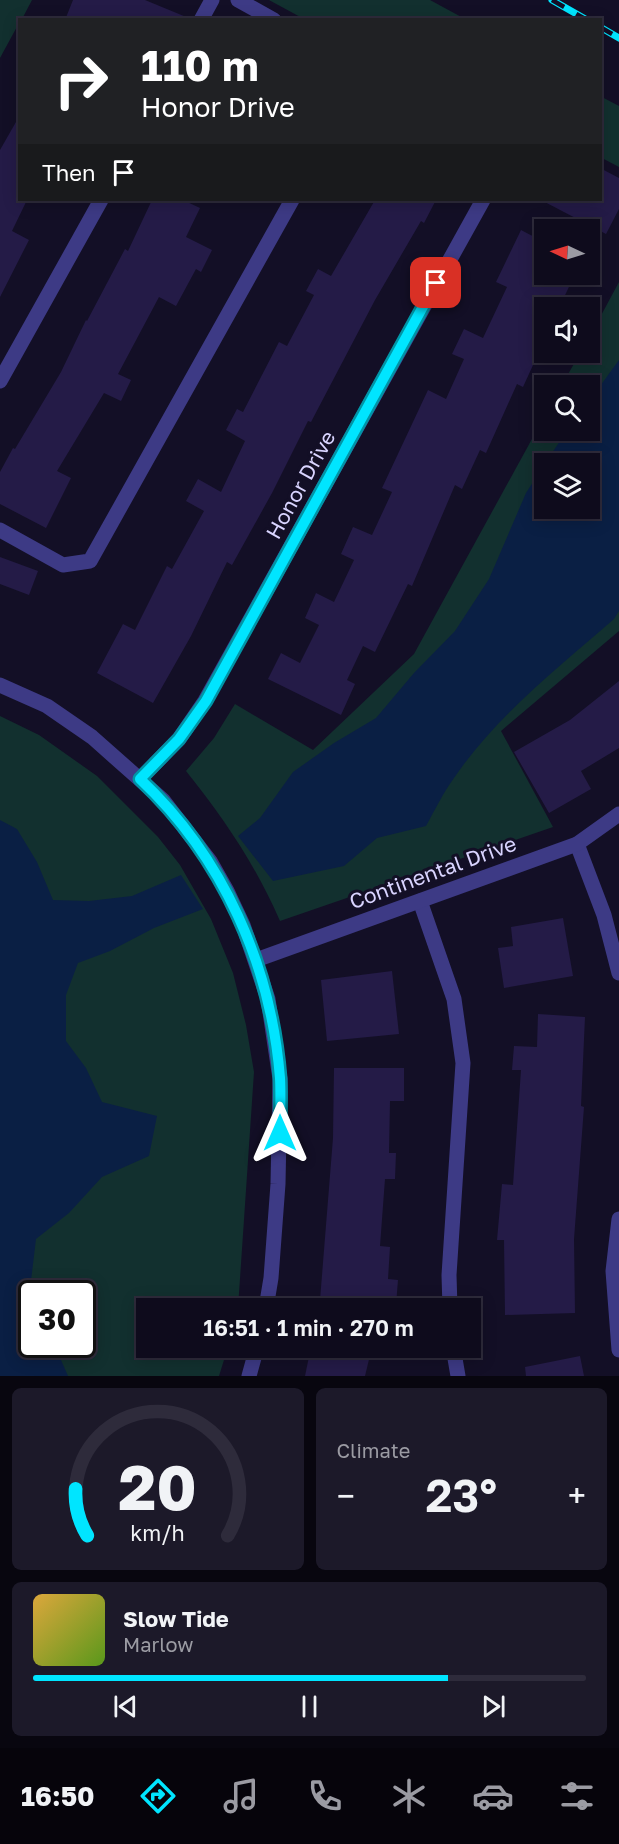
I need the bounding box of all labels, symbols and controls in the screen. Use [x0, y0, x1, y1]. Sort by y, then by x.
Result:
text: 110 m [141, 40, 259, 90]
icon: right [42, 42, 120, 120]
text: Honor Drive [141, 91, 295, 123]
icon: arrive [107, 156, 140, 189]
text: Then [42, 159, 95, 186]
north arrow [534, 219, 600, 285]
map controls [534, 219, 600, 519]
pin [410, 257, 461, 308]
icon: arrive [419, 266, 452, 299]
button: sound [534, 297, 600, 363]
button: search [534, 375, 600, 441]
street label: Honor Drive [260, 426, 340, 543]
button: layers [534, 453, 600, 519]
street label: Continental Drive [346, 830, 520, 914]
position arrow [248, 1101, 312, 1165]
speed limit sign: 30 [18, 1280, 96, 1358]
text: 16:51 · 1 min · 270 m [203, 1314, 414, 1341]
text: Climate [337, 1438, 410, 1462]
text: 20 [118, 1449, 197, 1524]
text: 23° [425, 1468, 497, 1522]
text: − [337, 1476, 355, 1515]
text: + [568, 1476, 586, 1515]
text: km/h [130, 1520, 185, 1546]
text: Slow Tide [123, 1605, 229, 1632]
text: Marlow [123, 1632, 194, 1656]
icon: previous [109, 1690, 142, 1723]
icon: pause [293, 1690, 326, 1723]
icon: next [477, 1690, 510, 1723]
icon: directions [137, 1775, 179, 1817]
icon: music [220, 1775, 262, 1817]
icon: phone [304, 1775, 346, 1817]
icon: climate [388, 1775, 430, 1817]
icon: car [472, 1775, 514, 1817]
icon: filters [556, 1775, 598, 1817]
text: 16:50 [21, 1780, 95, 1812]

